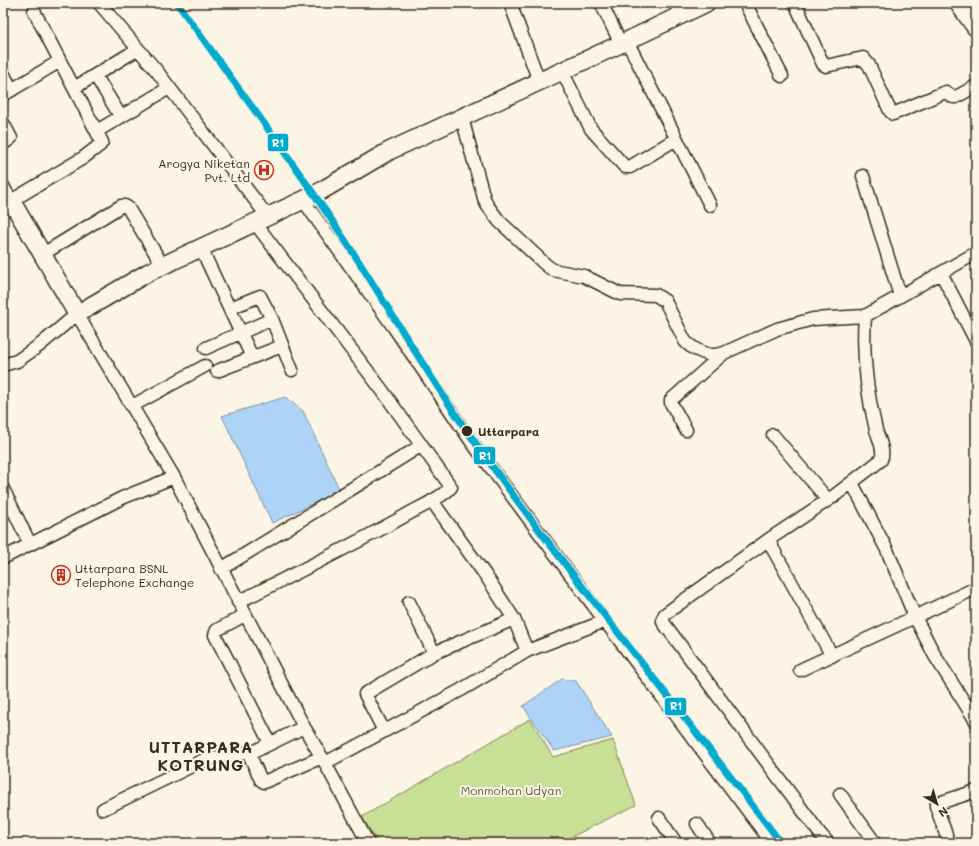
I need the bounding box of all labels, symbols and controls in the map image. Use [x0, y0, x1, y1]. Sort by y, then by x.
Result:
line badge: R1 [267, 133, 289, 152]
text: R1 [272, 135, 284, 150]
place label: Arogya Niketan Pvt. Ltd [158, 155, 250, 185]
hospital icon: Arogya Niketan Pvt. Ltd [253, 159, 275, 181]
place label: Uttarpara [478, 423, 539, 439]
marker: Uttarpara [460, 424, 474, 438]
line badge: R1 [473, 446, 496, 465]
text: R1 [479, 448, 491, 463]
place label: Uttarpara BSNL Telephone Exchange [75, 560, 194, 590]
building icon: Uttarpara BSNL Telephone Exchange [50, 564, 72, 586]
line badge: R1 [664, 697, 687, 716]
text: R1 [670, 698, 682, 713]
district label: UTTARPARA KOTRUNG [149, 736, 253, 775]
park label: Monmohan Udyan [461, 782, 561, 798]
north arrow [917, 784, 957, 824]
text: N [936, 804, 951, 821]

